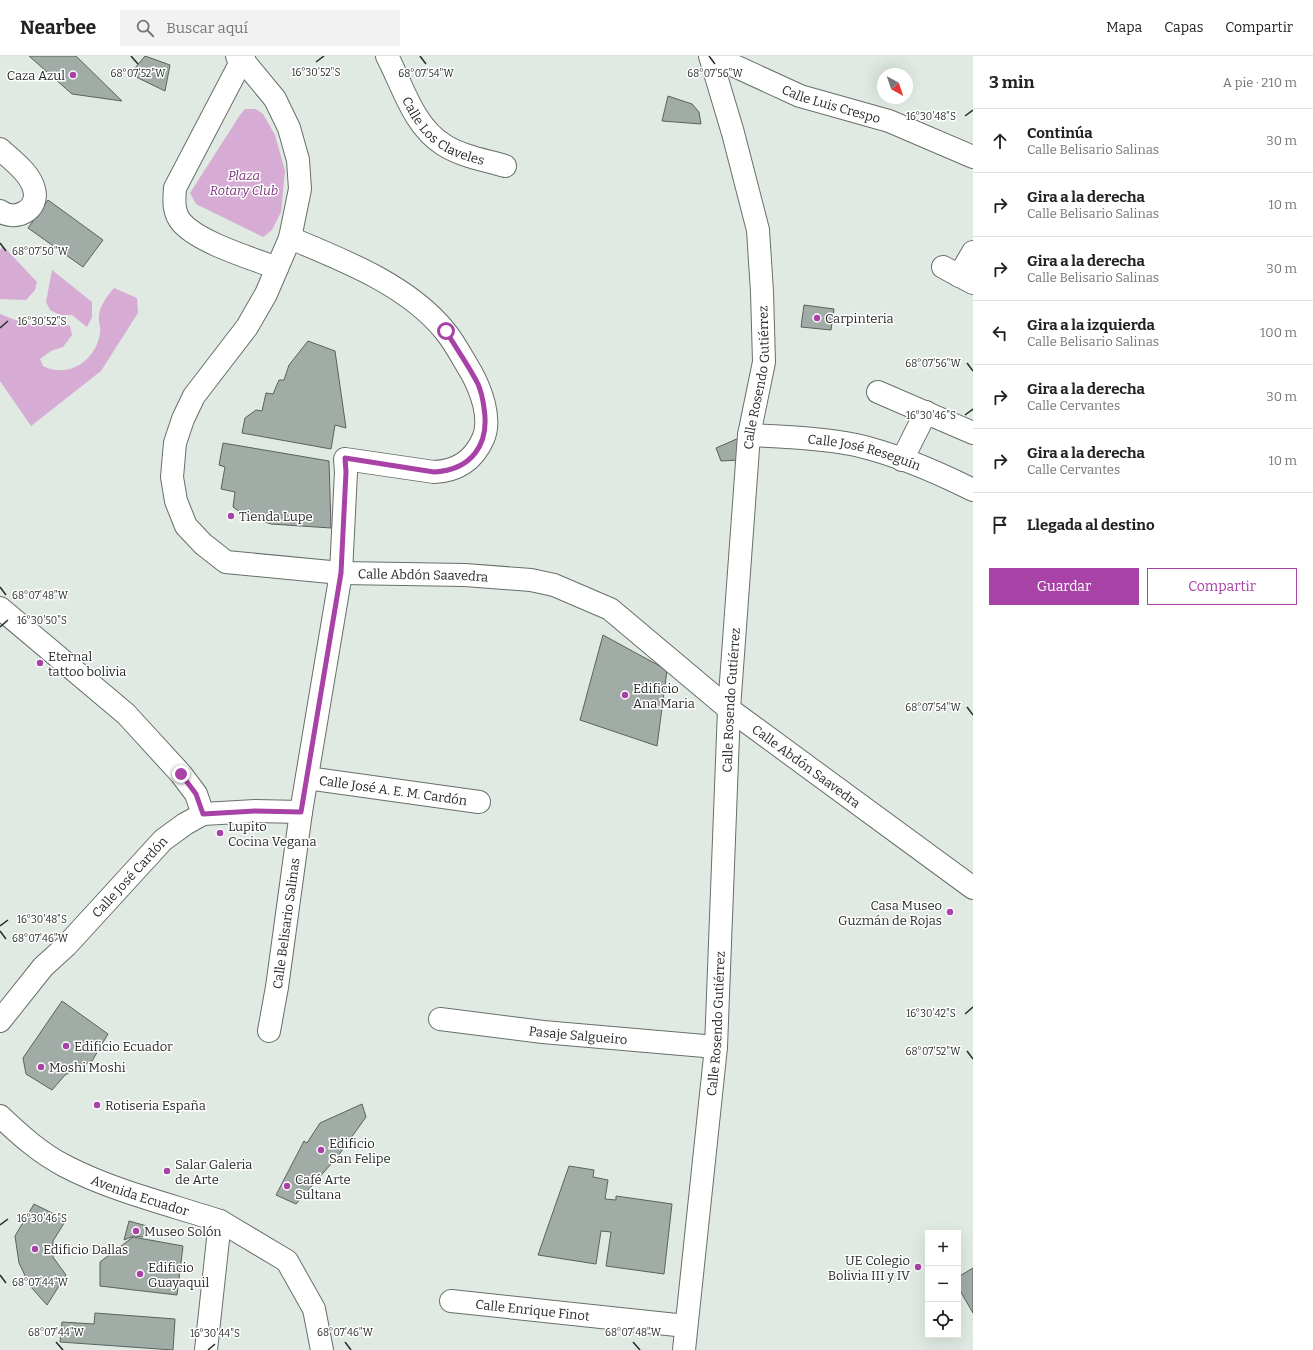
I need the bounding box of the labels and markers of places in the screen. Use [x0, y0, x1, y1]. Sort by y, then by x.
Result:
place label: Caza Azul [7, 68, 65, 83]
marker: Caza Azul [68, 70, 78, 80]
place label: Carpinteria [825, 311, 894, 326]
marker: Carpinteria [812, 313, 822, 323]
place label: Tienda Lupe [239, 509, 313, 524]
marker: Tienda Lupe [226, 511, 236, 521]
place label: Eternal tattoo bolivia [48, 649, 126, 679]
marker: Eternal tattoo bolivia [35, 658, 45, 668]
place label: Edificio Ana Maria [633, 681, 695, 711]
marker: Edificio Ana Maria [620, 690, 630, 700]
place label: Lupito Cocina Vegana [228, 819, 317, 849]
marker: Lupito Cocina Vegana [215, 828, 225, 838]
place label: Casa Museo Guzmán de Rojas [838, 898, 942, 928]
marker: Casa Museo Guzmán de Rojas [945, 907, 955, 917]
place label: Edificio Ecuador [74, 1039, 173, 1054]
marker: Edificio Ecuador [61, 1041, 71, 1051]
place label: Moshi Moshi [49, 1060, 126, 1075]
marker: Moshi Moshi [36, 1062, 46, 1072]
place label: Rotiseria España [105, 1098, 206, 1113]
marker: Rotiseria España [92, 1100, 102, 1110]
place label: Edificio San Felipe [329, 1136, 391, 1166]
marker: Edificio San Felipe [316, 1145, 326, 1155]
place label: Salar Galeria de Arte [175, 1157, 252, 1187]
marker: Salar Galeria de Arte [162, 1166, 172, 1176]
place label: Café Arte Sultana [295, 1172, 351, 1202]
marker: Café Arte Sultana [282, 1181, 292, 1191]
place label: Museo Solón [144, 1224, 222, 1239]
marker: Museo Solón [131, 1226, 141, 1236]
place label: Edificio Dallas [43, 1242, 128, 1257]
marker: Edificio Dallas [30, 1244, 40, 1254]
place label: UE Colegio Bolivia III y IV [828, 1253, 910, 1283]
place label: Edificio Guayaquil [148, 1260, 209, 1290]
marker: UE Colegio Bolivia III y IV [913, 1262, 923, 1272]
marker: Edificio Guayaquil [135, 1269, 145, 1279]

